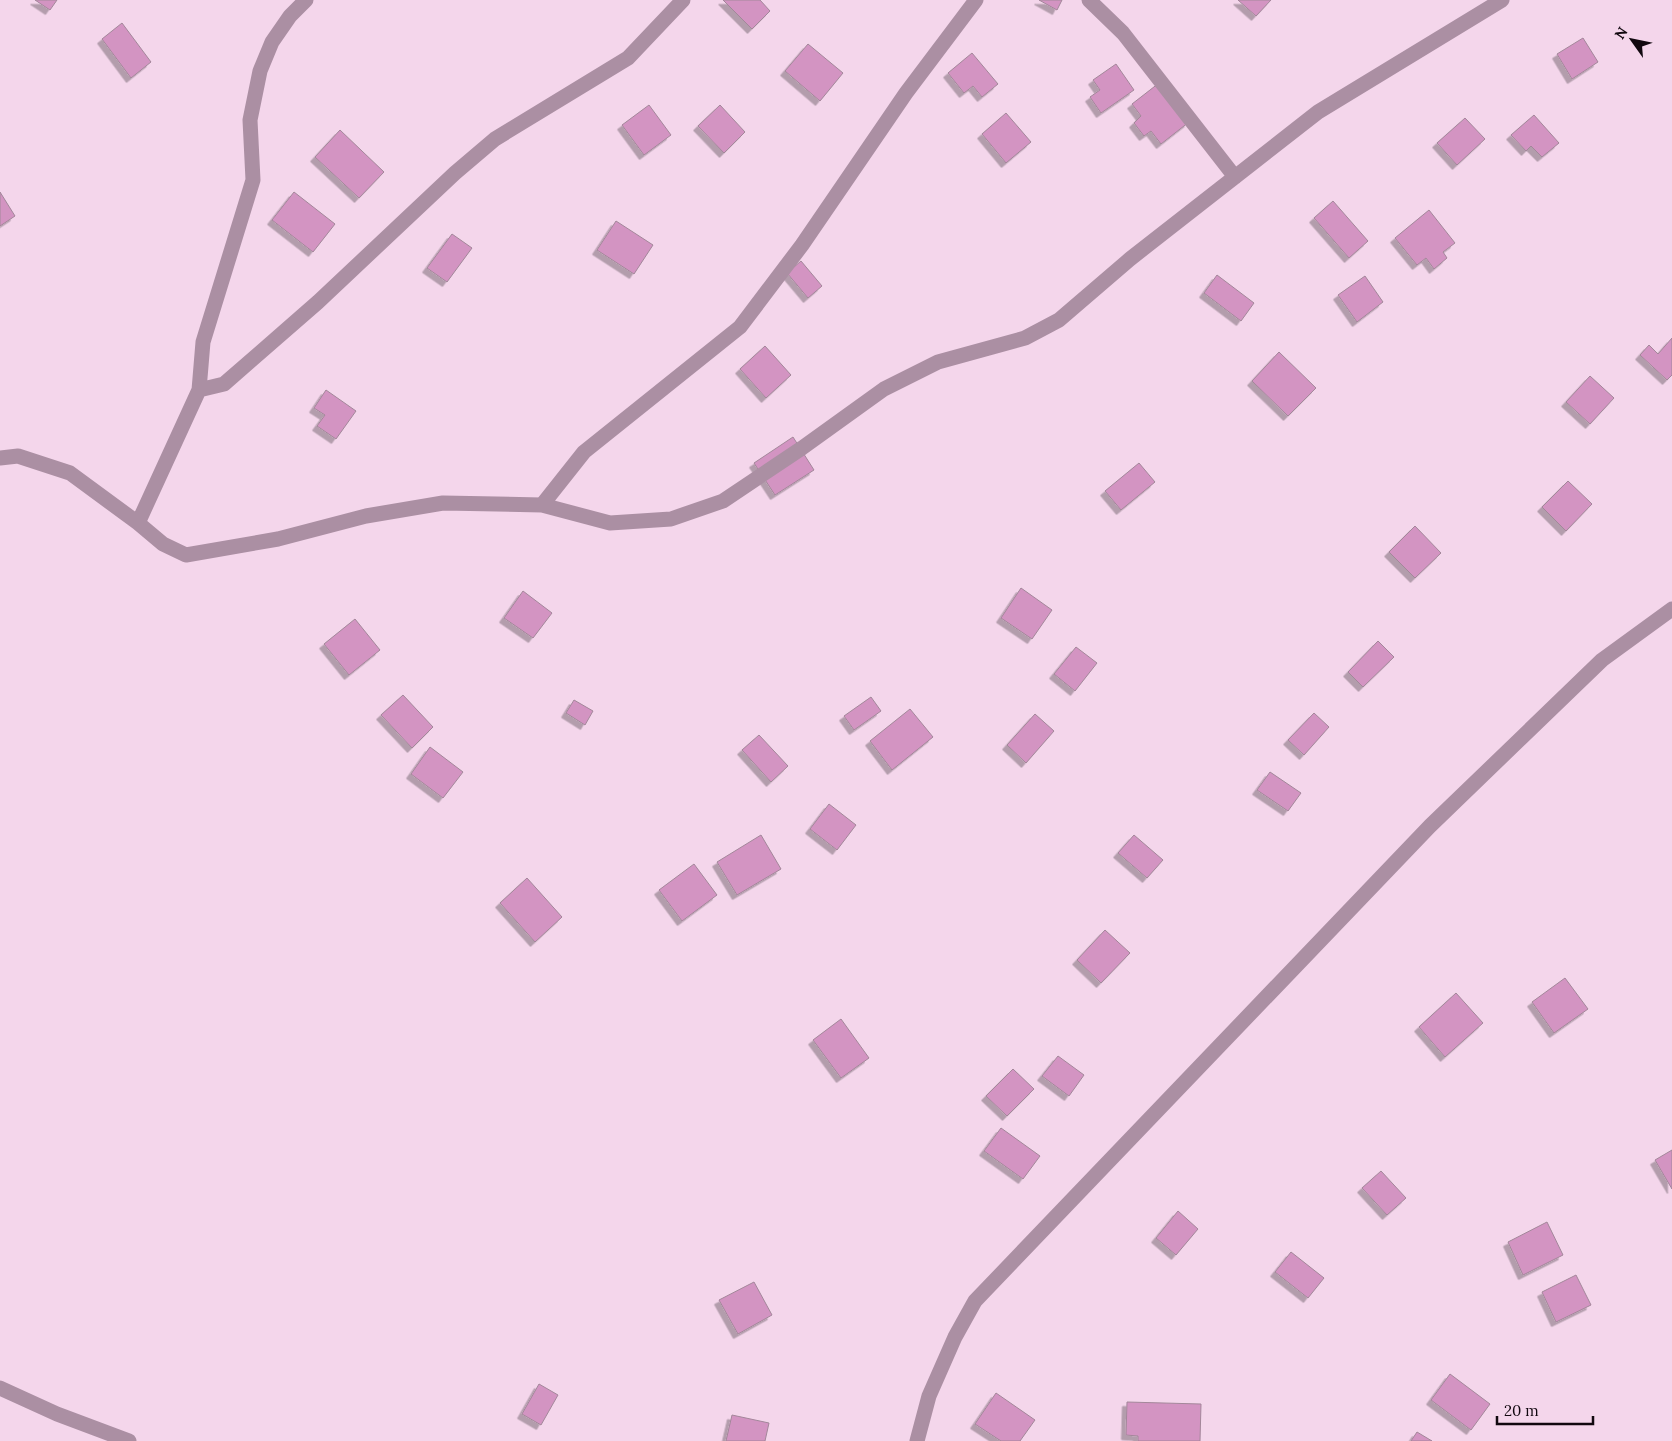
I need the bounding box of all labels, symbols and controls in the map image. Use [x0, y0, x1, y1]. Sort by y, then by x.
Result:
north arrow [1607, 15, 1657, 65]
text: N [1611, 23, 1632, 42]
scale bar [1497, 1394, 1593, 1426]
text: 20 m [1504, 1401, 1539, 1420]

